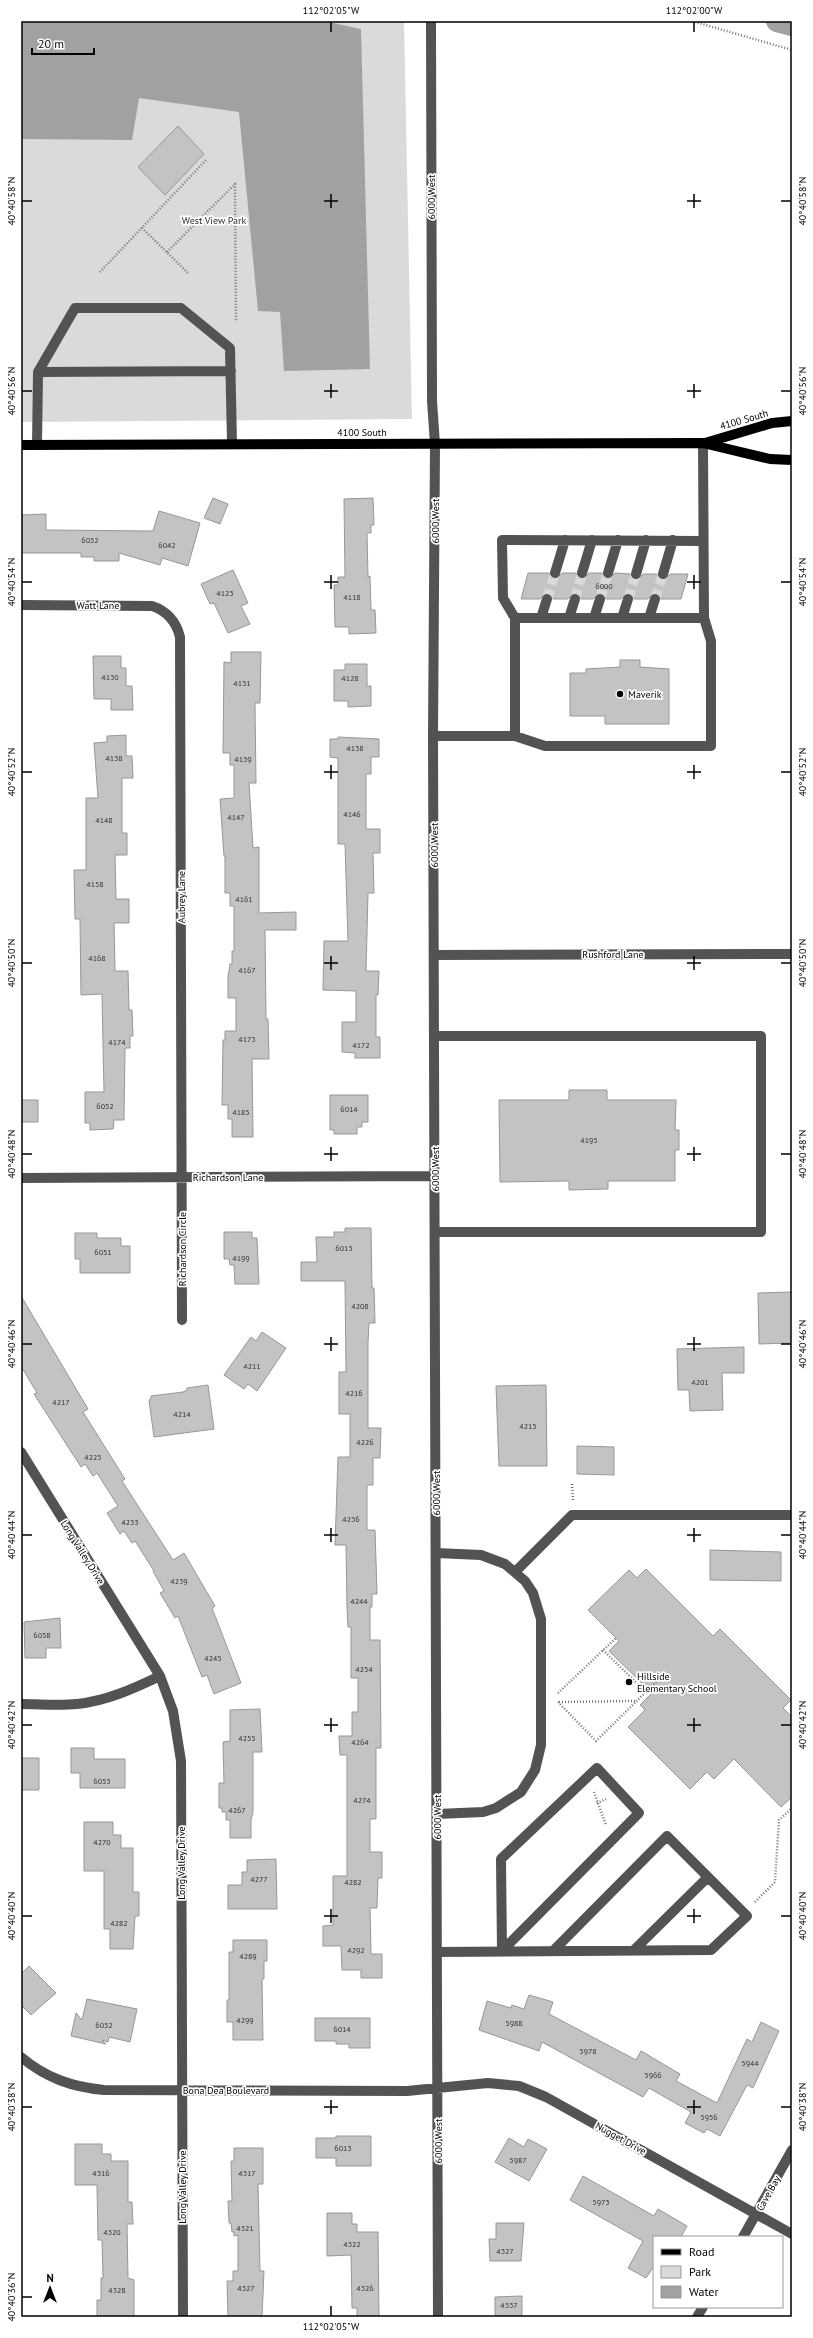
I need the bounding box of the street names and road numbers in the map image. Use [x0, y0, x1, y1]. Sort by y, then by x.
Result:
street label: 6000 West [425, 174, 438, 219]
street label: 4100 South [719, 406, 770, 433]
street label: 4100 South [337, 426, 387, 439]
street label: 6000 West [429, 498, 442, 543]
street label: Watt Lane [77, 599, 119, 612]
street label: 6000 West [428, 822, 441, 867]
street label: Aubrey Lane [175, 871, 188, 923]
street label: Rushford Lane [582, 948, 644, 961]
street label: 6000 West [429, 1146, 442, 1191]
street label: Richardson Lane [193, 1171, 263, 1184]
street label: Richardson Circle [176, 1212, 189, 1286]
street label: 6000 West [430, 1470, 443, 1515]
street label: Long Valley Drive [58, 1518, 108, 1587]
street label: 6000 West [431, 1794, 444, 1839]
street label: Long Valley Drive [175, 1826, 188, 1900]
street label: Bona Dea Boulevard [183, 2084, 269, 2097]
street label: 6000 West [432, 2118, 445, 2163]
street label: Nugget Drive [593, 2119, 649, 2158]
street label: Long Valley Drive [176, 2150, 189, 2224]
street label: Cave Bay [753, 2173, 784, 2213]

